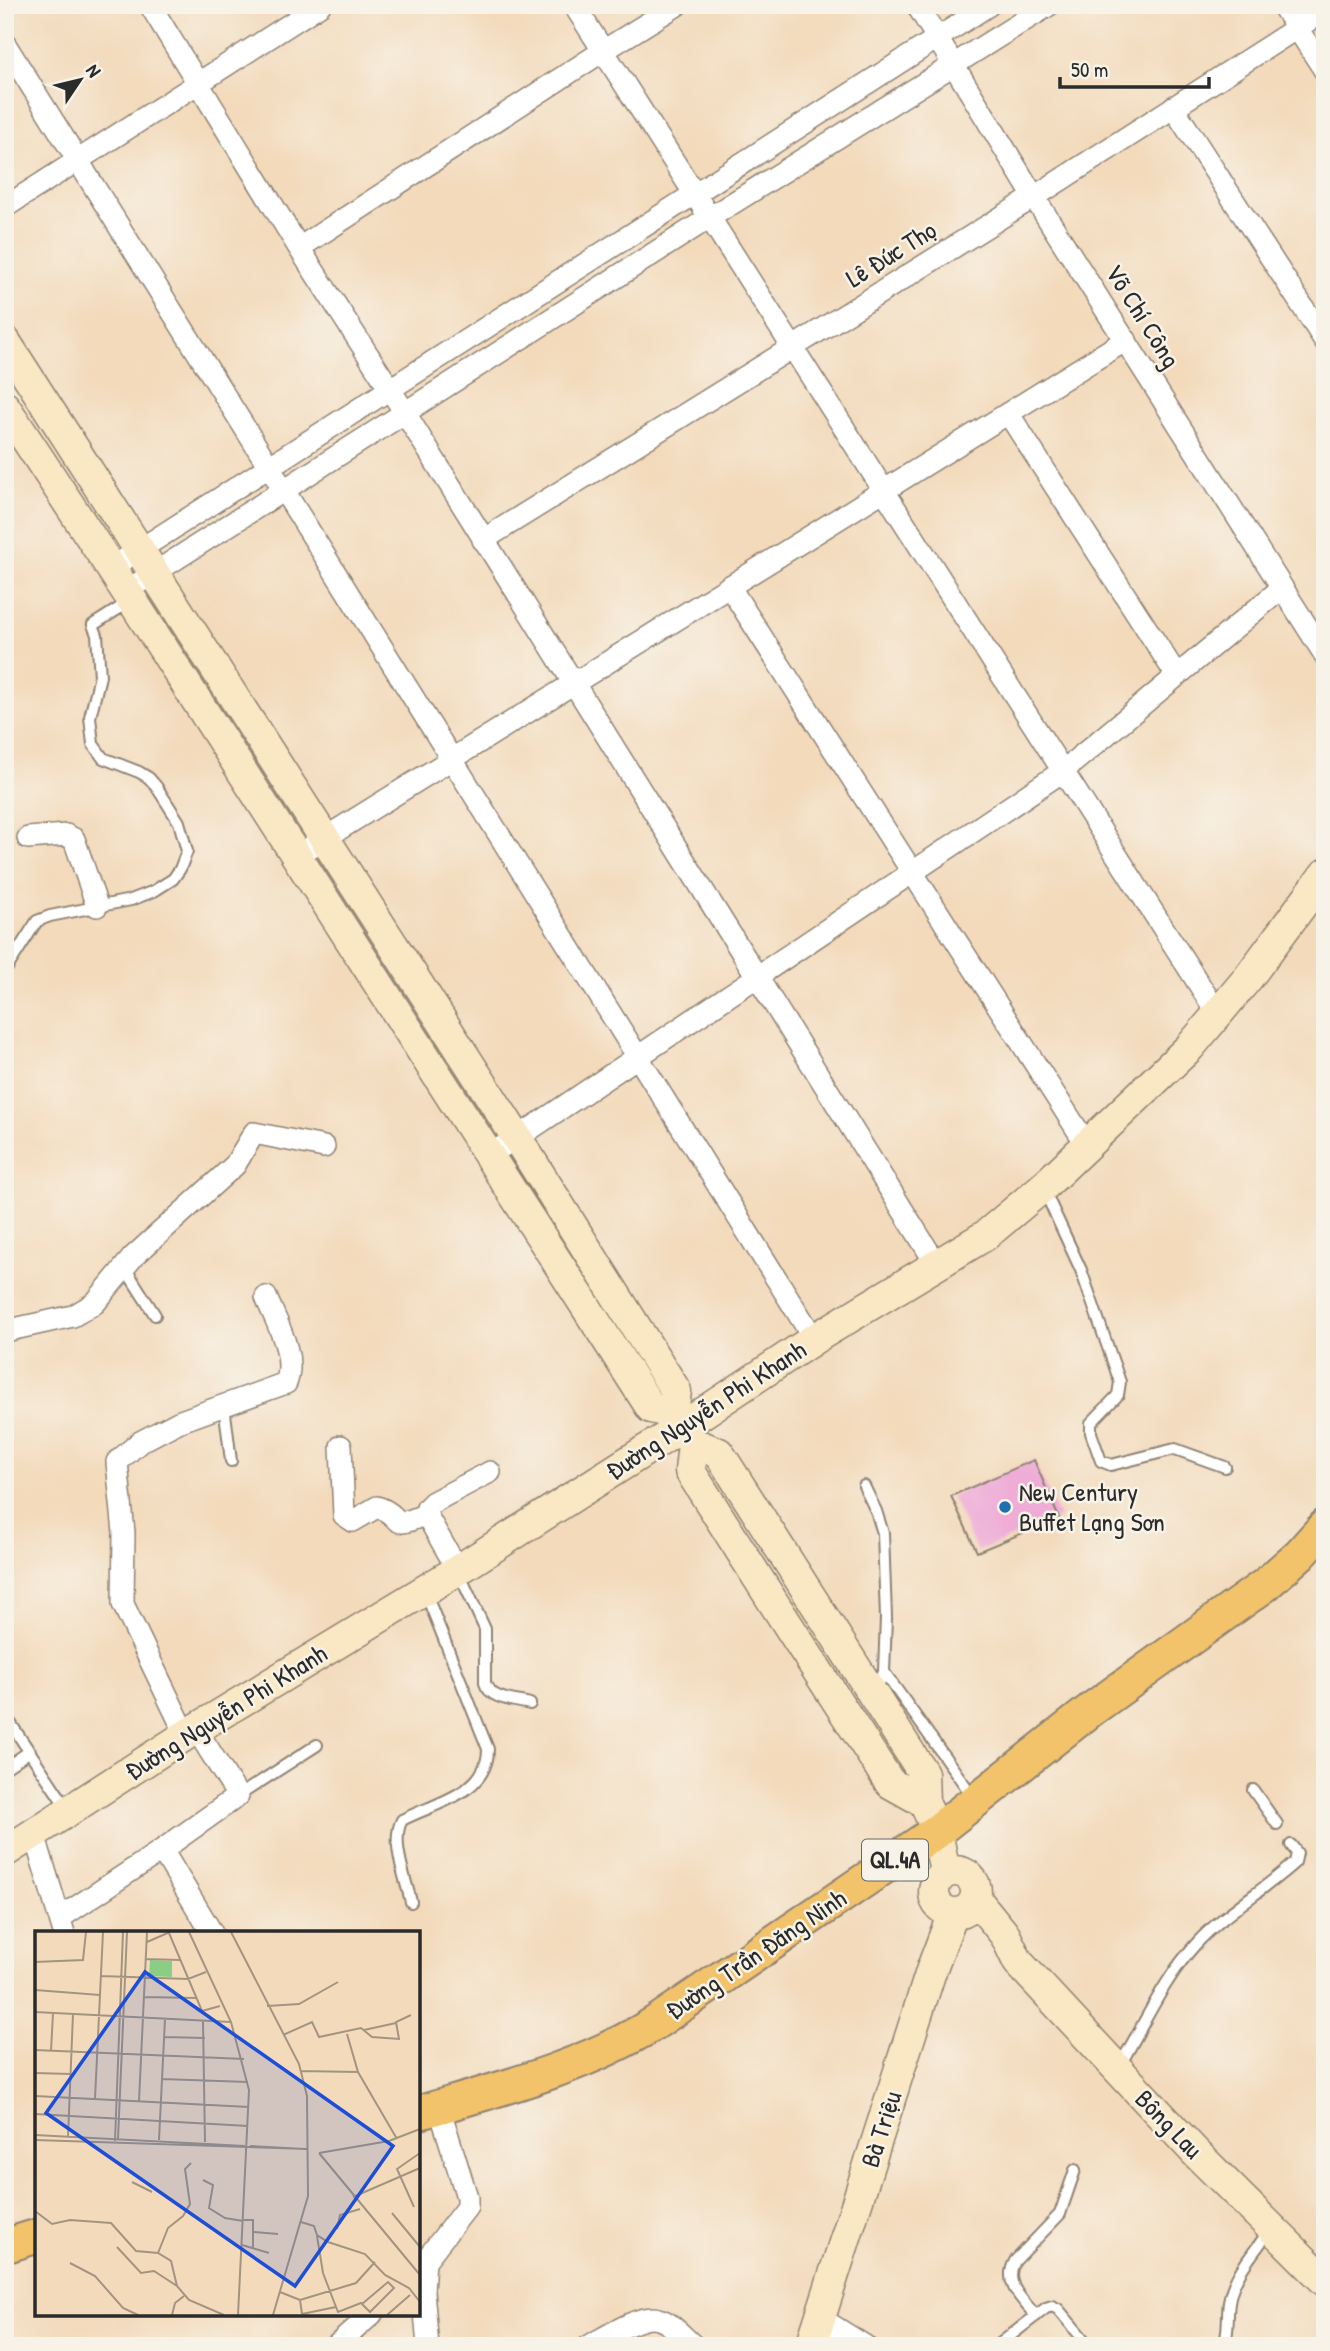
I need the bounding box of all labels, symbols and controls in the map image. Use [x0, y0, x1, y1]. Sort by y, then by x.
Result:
north arrow [46, 46, 116, 116]
scale bar [1060, 46, 1209, 90]
text: 50 m [1071, 55, 1108, 84]
text: N [80, 59, 107, 82]
street label: Lê Đức Thọ [839, 212, 943, 295]
street label: Võ Chí Công [1098, 257, 1189, 374]
street label: Đường Nguyễn Phi Khanh [599, 1332, 813, 1487]
place label: New Century Buffet Lạng Sơn [1019, 1474, 1165, 1539]
marker: New Century Buffet Lạng Sơn [997, 1499, 1013, 1515]
street label: Đường Nguyễn Phi Khanh [118, 1635, 333, 1788]
road number: QL.4A [862, 1840, 928, 1881]
street label: Đường Trần Đăng Ninh [659, 1880, 853, 2027]
inset map [35, 1931, 420, 2316]
street label: Bông Lau [1128, 2082, 1211, 2166]
street label: Bà Triệu [852, 2086, 909, 2171]

